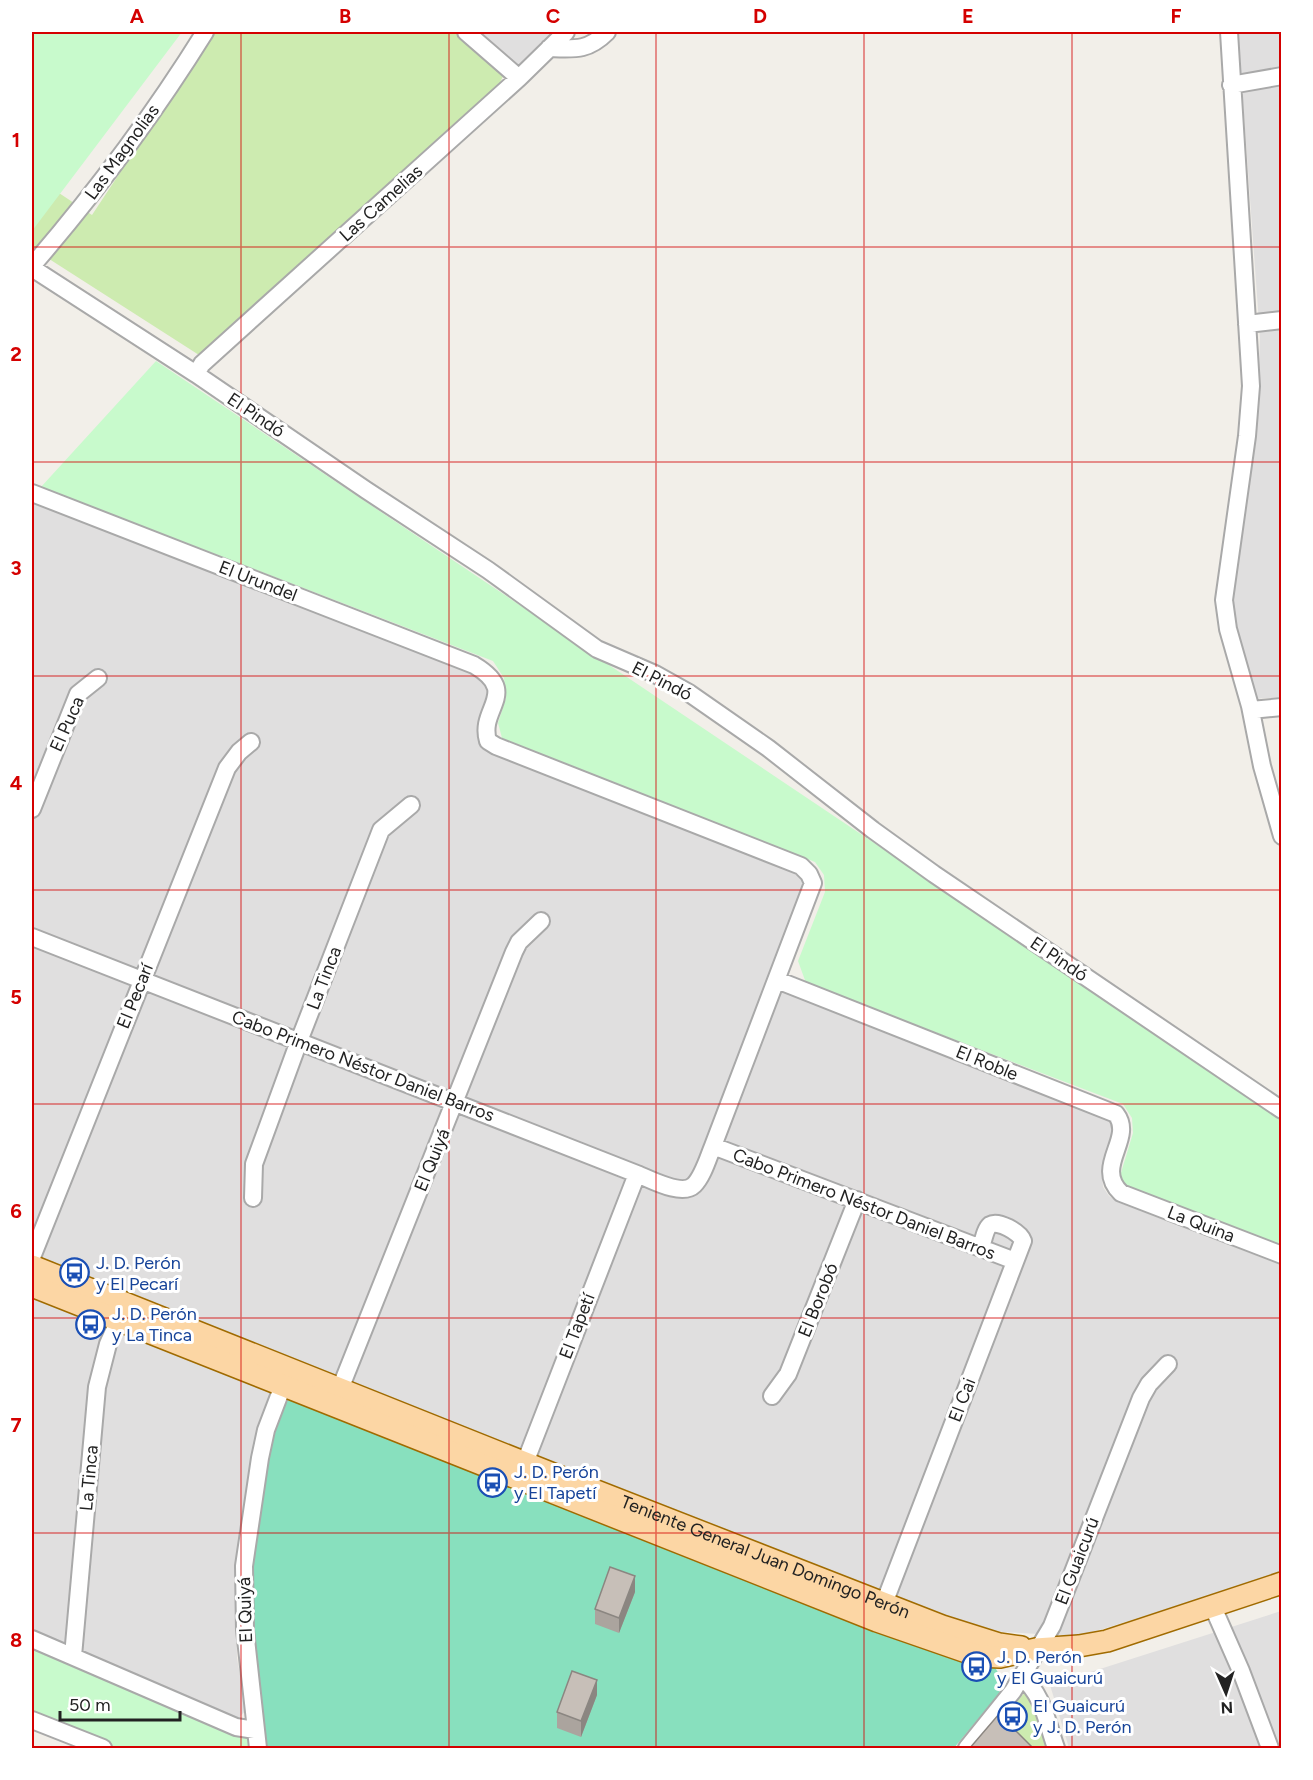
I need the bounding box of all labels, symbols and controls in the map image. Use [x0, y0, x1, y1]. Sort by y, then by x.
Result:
text: A [130, 4, 145, 28]
text: B [339, 4, 351, 28]
text: C [546, 4, 560, 28]
text: D [753, 4, 767, 28]
text: E [962, 4, 974, 28]
text: F [1170, 4, 1182, 28]
street label: Las Magnolias [80, 100, 164, 204]
text: 1 [12, 128, 20, 152]
street label: Las Camelias [335, 160, 427, 246]
text: 2 [10, 342, 22, 366]
street label: El Pindó [223, 388, 289, 442]
text: 3 [10, 556, 22, 580]
street label: El Urundel [216, 556, 300, 606]
street label: El Pindó [628, 657, 696, 705]
street label: El Puca [45, 693, 89, 755]
text: 4 [10, 771, 23, 795]
street label: El Pindó [1026, 932, 1092, 986]
street label: La Tinca [302, 943, 346, 1013]
street label: El Pecarí [112, 959, 158, 1032]
text: 5 [10, 985, 22, 1009]
street label: Cabo Primero Néstor Daniel Barros [229, 1006, 497, 1126]
street label: El Roble [953, 1041, 1021, 1085]
street label: El Quiyá [409, 1125, 455, 1195]
street label: Cabo Primero Néstor Daniel Barros [730, 1144, 998, 1264]
text: 6 [10, 1199, 22, 1223]
street label: La Quina [1164, 1201, 1238, 1247]
place label: J. D. Perón y El Pecarí [96, 1252, 181, 1295]
bus stop icon: J. D. Perón y El Pecarí [59, 1257, 91, 1289]
street label: El Borobó [793, 1260, 843, 1340]
street label: El Tapetí [554, 1289, 600, 1362]
place label: J. D. Perón y La Tinca [112, 1303, 197, 1346]
bus stop icon: J. D. Perón y La Tinca [75, 1308, 107, 1340]
street label: El Cai [944, 1375, 980, 1425]
text: 7 [10, 1413, 22, 1437]
street label: La Tinca [75, 1444, 103, 1512]
place label: J. D. Perón y El Tapetí [514, 1461, 599, 1504]
bus stop icon: J. D. Perón y El Tapetí [477, 1466, 509, 1498]
street label: Teniente General Juan Domingo Perón [618, 1491, 913, 1623]
street label: El Guaicurú [1050, 1514, 1104, 1608]
street label: El Quiyá [233, 1577, 257, 1643]
text: 8 [10, 1628, 22, 1652]
place label: J. D. Perón y El Guaicurú [997, 1646, 1103, 1689]
bus stop icon: J. D. Perón y El Guaicurú [960, 1651, 992, 1683]
north arrow [1196, 1663, 1256, 1723]
scale bar [60, 1684, 180, 1722]
text: 50 m [69, 1694, 111, 1716]
place label: El Guaicurú y J. D. Perón [1033, 1695, 1132, 1738]
text: N [1220, 1698, 1233, 1717]
bus stop icon: El Guaicurú y J. D. Perón [996, 1700, 1028, 1732]

